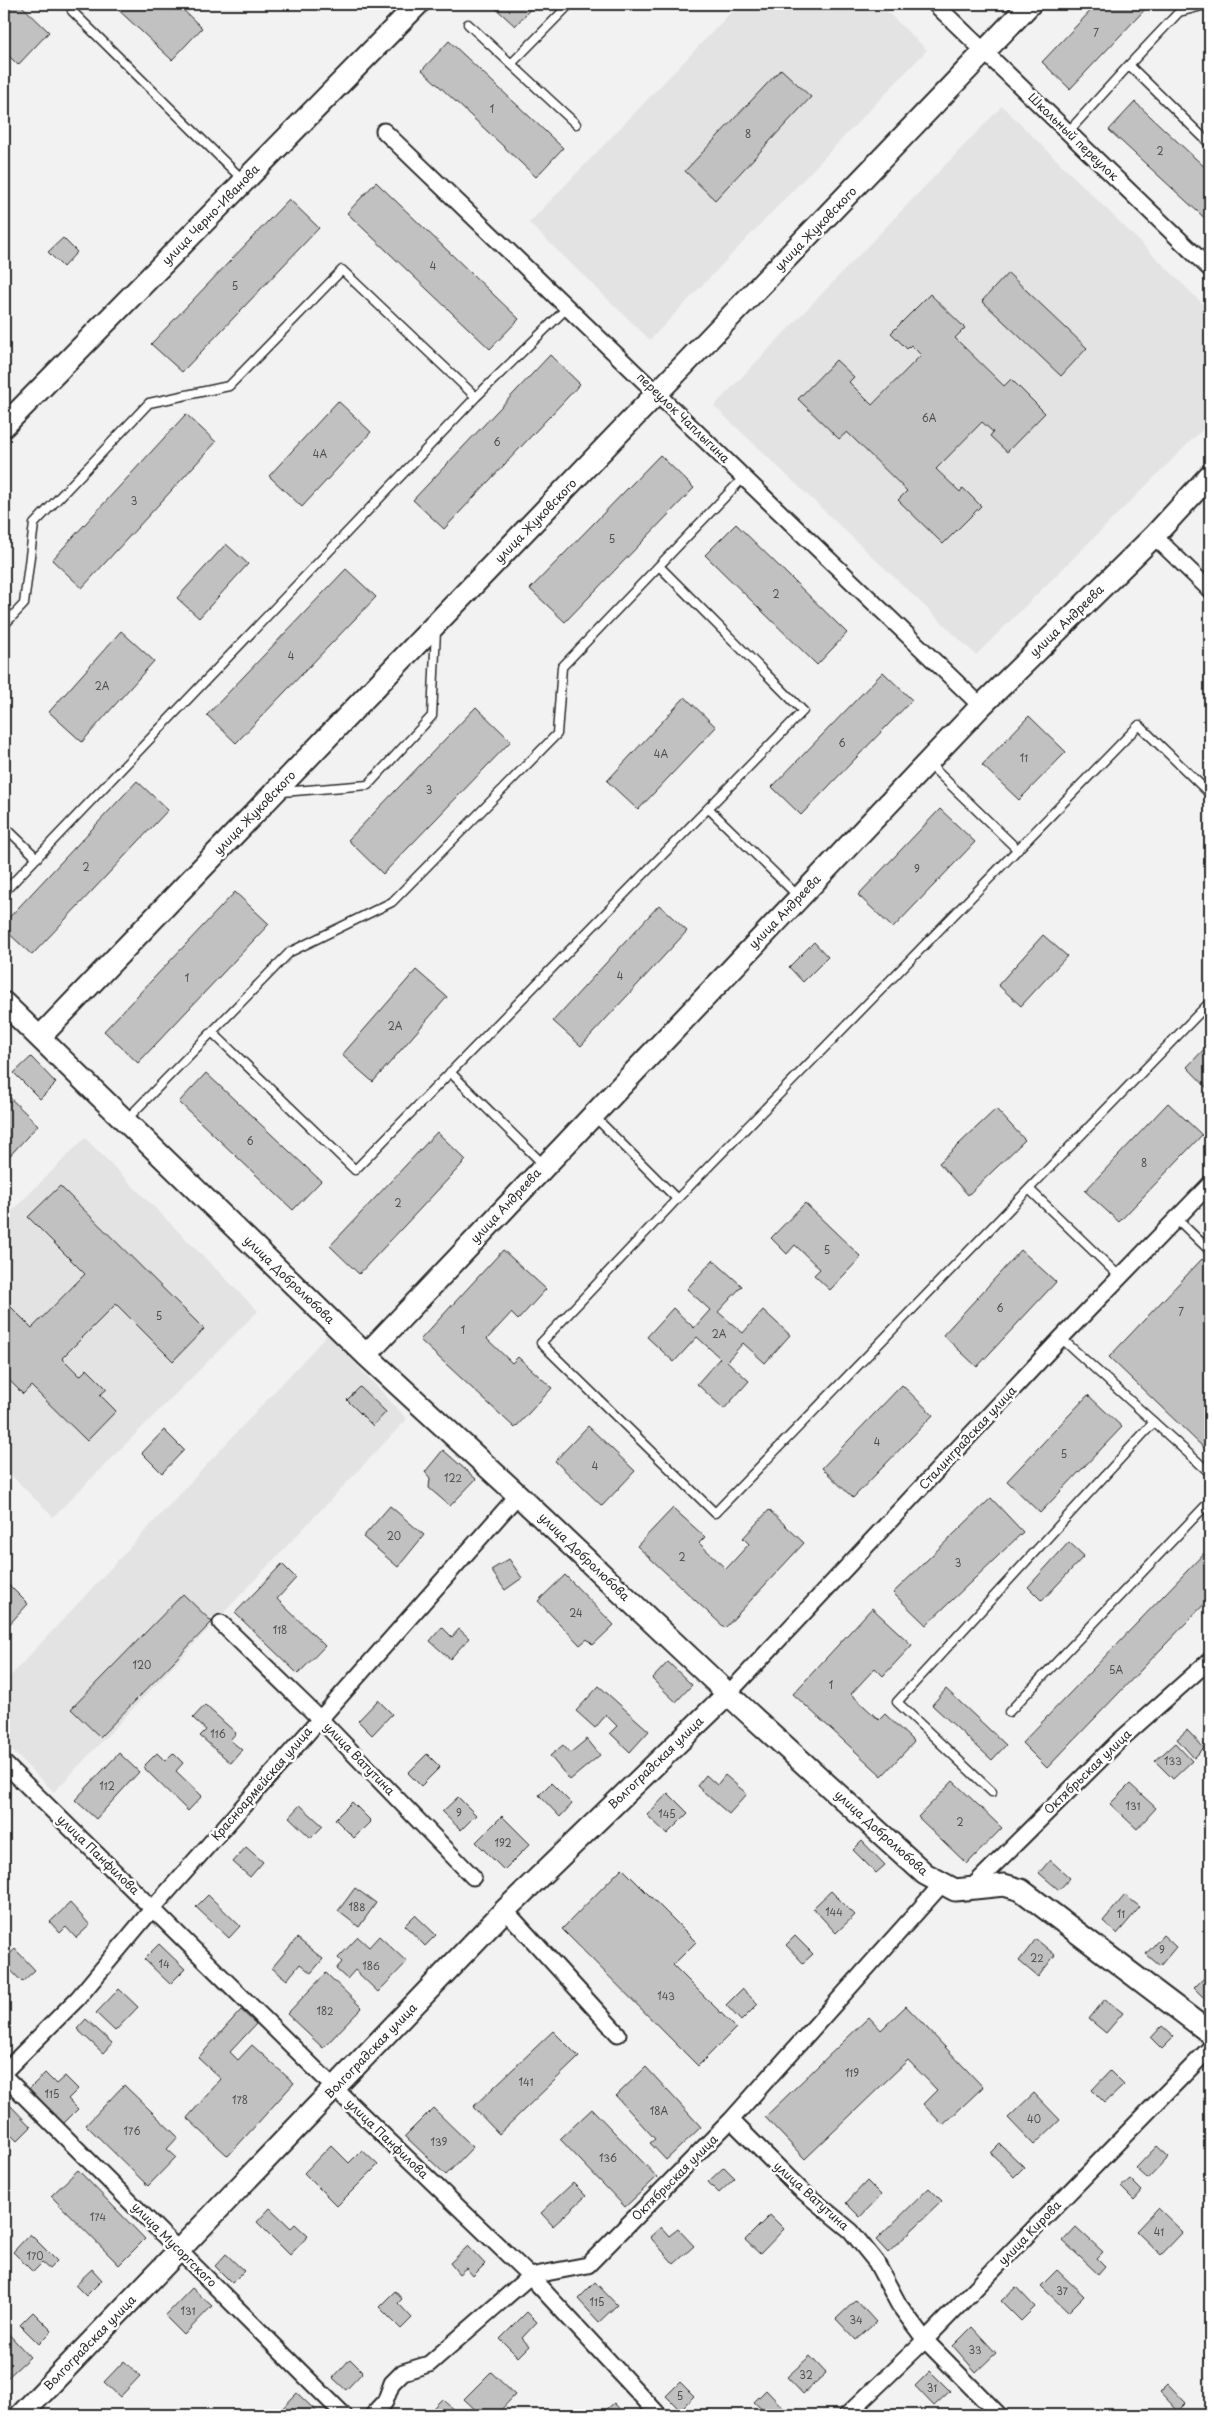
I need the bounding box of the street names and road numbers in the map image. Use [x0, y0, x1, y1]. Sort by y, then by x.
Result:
street label: Школьный переулок [1024, 88, 1124, 185]
street label: улица Черно-Иванова [157, 160, 264, 269]
street label: улица Жуковского [770, 182, 861, 275]
street label: переулок Чаплыгина [633, 368, 735, 467]
street label: улица Жуковского [490, 474, 581, 567]
street label: улица Андреева [1025, 580, 1108, 660]
street label: улица Жуковского [209, 766, 300, 859]
street label: улица Андреева [744, 870, 825, 952]
street label: улица Андреева [466, 1163, 545, 1247]
street label: улица Добролюбова [240, 1231, 340, 1328]
street label: Сталинградская улица [914, 1381, 1020, 1493]
street label: улица Добролюбова [535, 1508, 635, 1605]
street label: Волгоградская улица [604, 1712, 707, 1813]
street label: улица Ватутина [320, 1718, 400, 1799]
street label: Красноармейская улица [207, 1722, 316, 1844]
street label: Октябрьская улица [1040, 1724, 1135, 1818]
street label: улица Добролюбова [831, 1785, 933, 1880]
street label: улица Панфилова [54, 1810, 144, 1899]
street label: Волгоградская улица [320, 1998, 421, 2102]
street label: улица Панфилова [343, 2094, 433, 2183]
street label: Октябрьская улица [627, 2130, 722, 2224]
street label: улица Ватутина [770, 2157, 854, 2234]
street label: улица Кирова [994, 2196, 1065, 2269]
street label: улица Мусоргского [128, 2198, 222, 2291]
street label: Волгоградская улица [39, 2290, 140, 2394]

